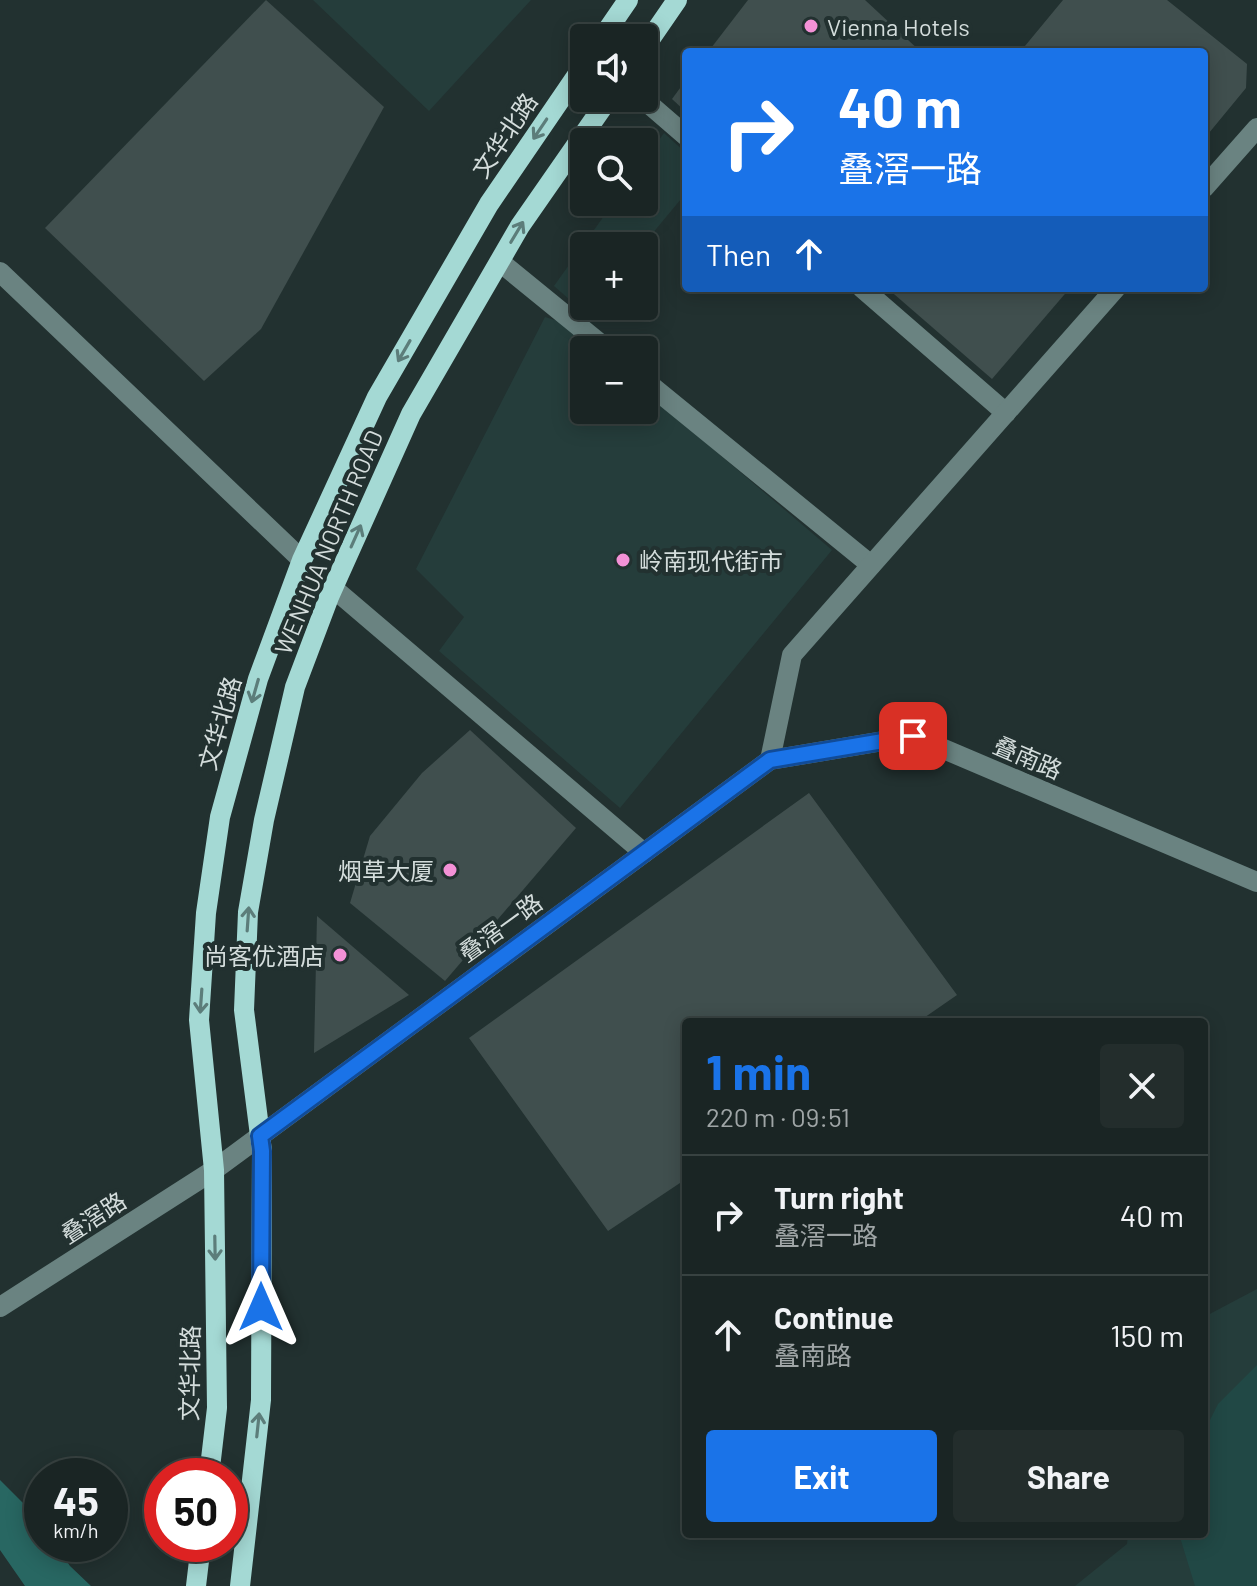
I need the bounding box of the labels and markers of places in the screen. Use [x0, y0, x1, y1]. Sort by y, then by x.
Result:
place label: Vienna Hotels [827, 12, 970, 41]
marker: Vienna Hotels [802, 17, 820, 35]
place label: 岭南现代街市 [639, 546, 783, 575]
marker: 岭南现代街市 [614, 551, 632, 569]
pin [879, 702, 947, 770]
place label: 烟草大厦 [338, 856, 434, 885]
marker: 烟草大厦 [441, 861, 459, 879]
place label: 尚客优酒店 [204, 941, 324, 970]
marker: 尚客优酒店 [331, 946, 349, 964]

